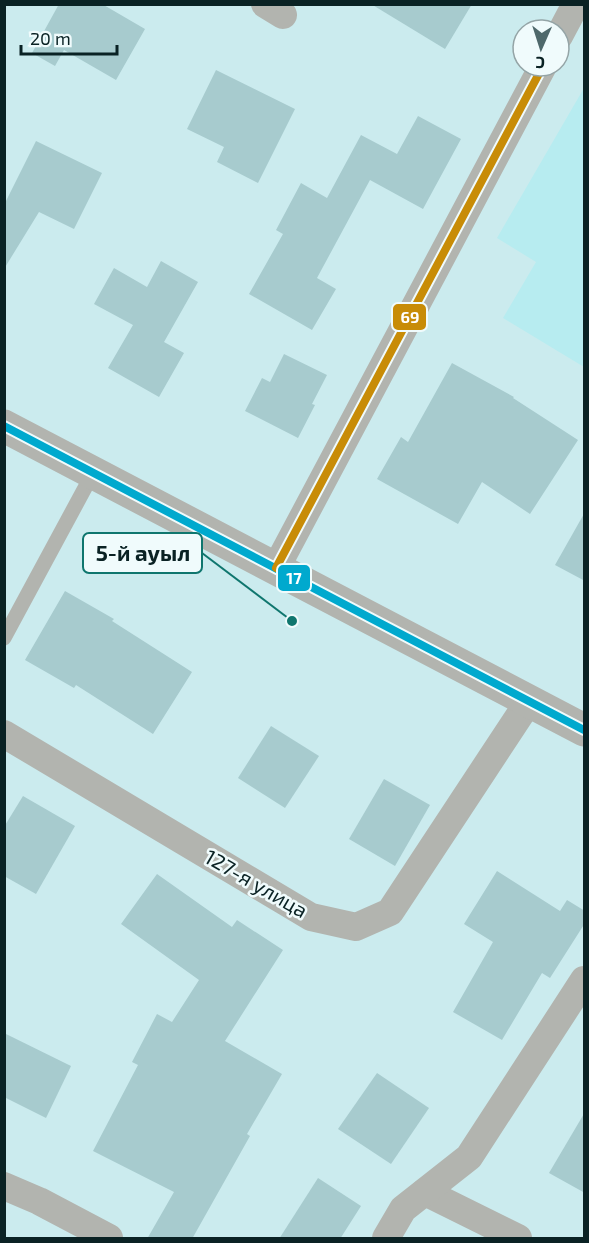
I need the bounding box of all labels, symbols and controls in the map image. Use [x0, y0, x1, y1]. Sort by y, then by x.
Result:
scale bar [21, 18, 117, 56]
north arrow [511, 18, 571, 78]
text: 20 m [30, 27, 71, 49]
text: С [535, 54, 545, 73]
line badge: 69 [392, 303, 427, 331]
text: 69 [401, 307, 419, 326]
callout: 5-й ауыл [83, 533, 202, 573]
text: 5-й ауыл [96, 539, 190, 565]
line badge: 17 [277, 564, 311, 592]
text: 17 [286, 568, 302, 587]
street label: 127-я улица [200, 843, 313, 923]

